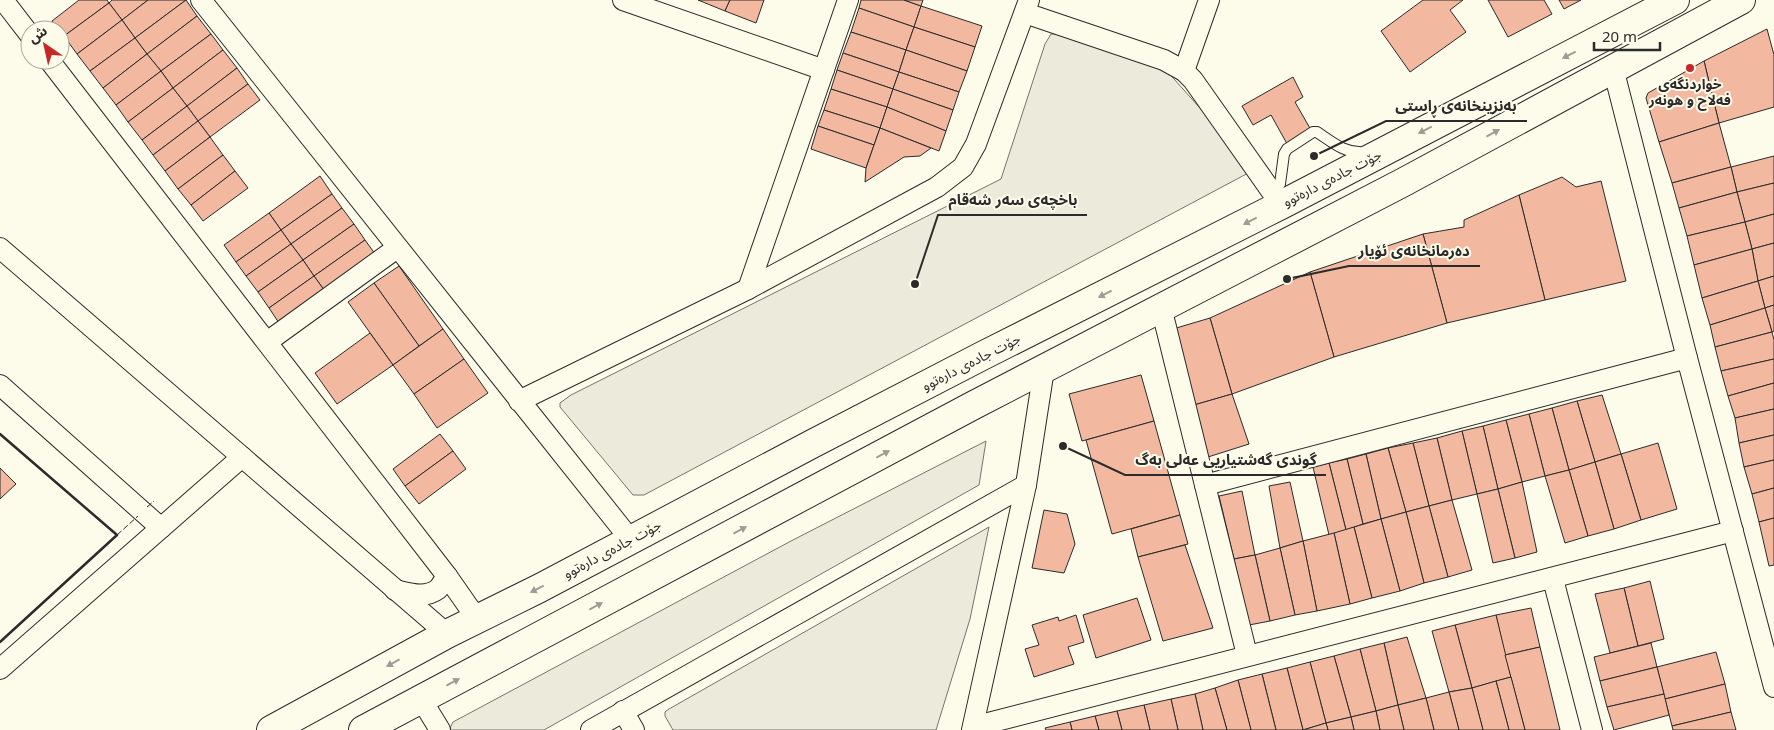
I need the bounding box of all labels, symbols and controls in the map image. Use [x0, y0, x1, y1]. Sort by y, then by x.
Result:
north arrow [20, 20, 70, 70]
scale bar [1594, 20, 1660, 52]
text: ش [24, 21, 51, 47]
text: 20 m [1602, 26, 1637, 46]
one-way arrow [1562, 51, 1577, 59]
marker: خواردنگەی فەلاح و هونەر [1684, 62, 1696, 74]
place label: خواردنگەی فەلاح و هونەر [1648, 74, 1731, 111]
callout: بەنزینخانەی ڕاستی [1386, 91, 1527, 121]
text: بەنزینخانەی ڕاستی [1395, 95, 1517, 118]
one-way arrow [1418, 126, 1432, 134]
one-way arrow [1486, 129, 1501, 137]
street label: جۆت جادەی دارەتوو [1279, 144, 1384, 211]
callout: باخچەی سەر شەقام [938, 185, 1087, 215]
text: باخچەی سەر شەقام [948, 189, 1078, 211]
one-way arrow [1243, 217, 1257, 225]
callout: دەرمانخانەی ئۆیار [1349, 236, 1480, 266]
text: دەرمانخانەی ئۆیار [1357, 240, 1470, 260]
one-way arrow [1097, 290, 1112, 298]
street label: جۆت جادەی دارەتوو [918, 328, 1023, 395]
callout: گوندی گەشتیاریی عەلی بەگ [1125, 445, 1326, 475]
text: گوندی گەشتیاریی عەلی بەگ [1135, 449, 1317, 469]
one-way arrow [876, 450, 891, 458]
street label: جۆت جادەی دارەتوو [559, 515, 664, 582]
one-way arrow [733, 526, 747, 534]
one-way arrow [530, 585, 545, 593]
one-way arrow [589, 602, 603, 610]
one-way arrow [386, 659, 400, 668]
one-way arrow [446, 678, 459, 687]

